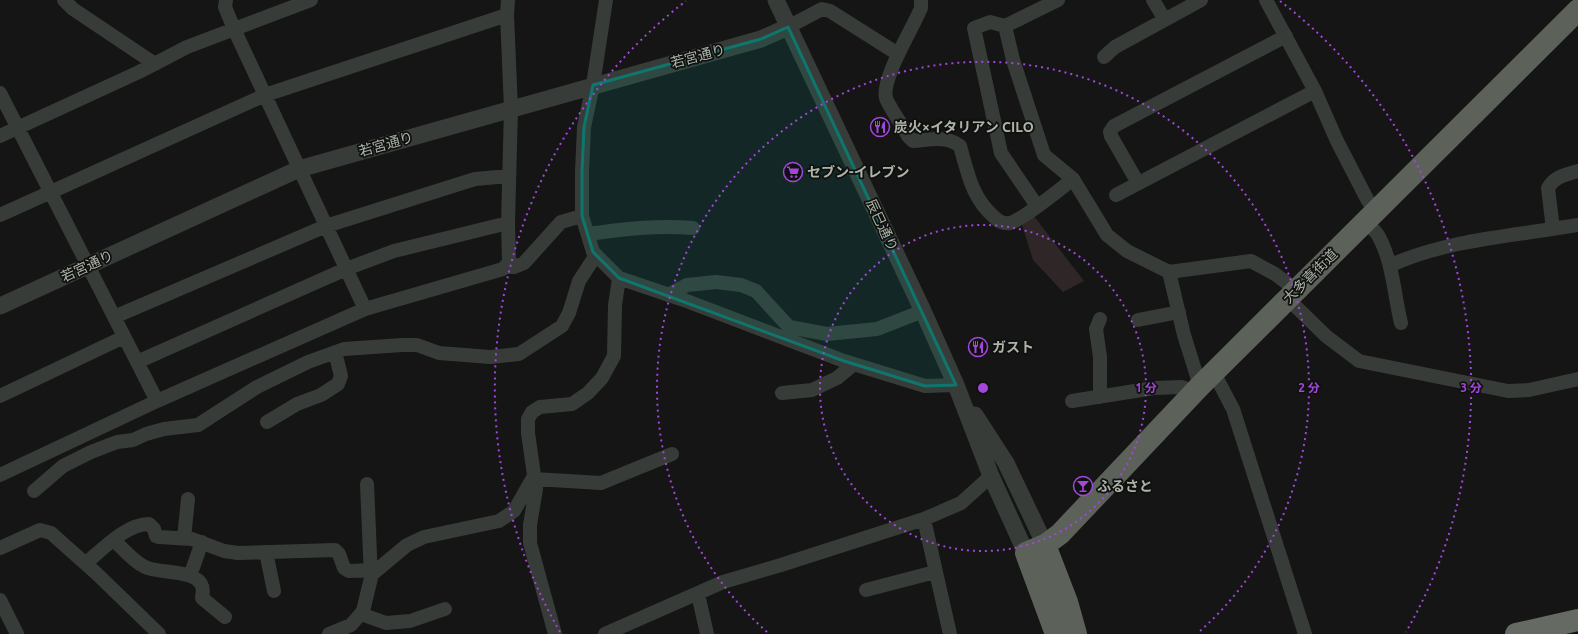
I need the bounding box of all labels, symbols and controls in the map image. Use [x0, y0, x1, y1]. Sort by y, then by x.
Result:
street label: 若宮通り [669, 41, 727, 71]
restaurant icon: 炭火×イタリアン CILO [869, 116, 891, 138]
place label: 炭火×イタリアン CILO [894, 119, 1034, 135]
street label: 若宮通り [357, 129, 415, 159]
supermarket icon: セブン-イレブン [782, 161, 804, 183]
place label: セブン-イレブン [807, 164, 910, 180]
street label: 辰巳通り [863, 196, 901, 254]
street label: 大多喜街道 [1280, 246, 1340, 306]
street label: 若宮通り [58, 247, 116, 285]
restaurant icon: ガスト [967, 336, 989, 358]
place label: ガスト [992, 339, 1034, 355]
centre of rings [976, 381, 990, 395]
text: 1 分 [1135, 381, 1157, 394]
text: 2 分 [1298, 381, 1320, 394]
text: 3 分 [1460, 381, 1482, 394]
bar icon: ふるさと [1072, 475, 1094, 497]
place label: ふるさと [1097, 478, 1153, 494]

